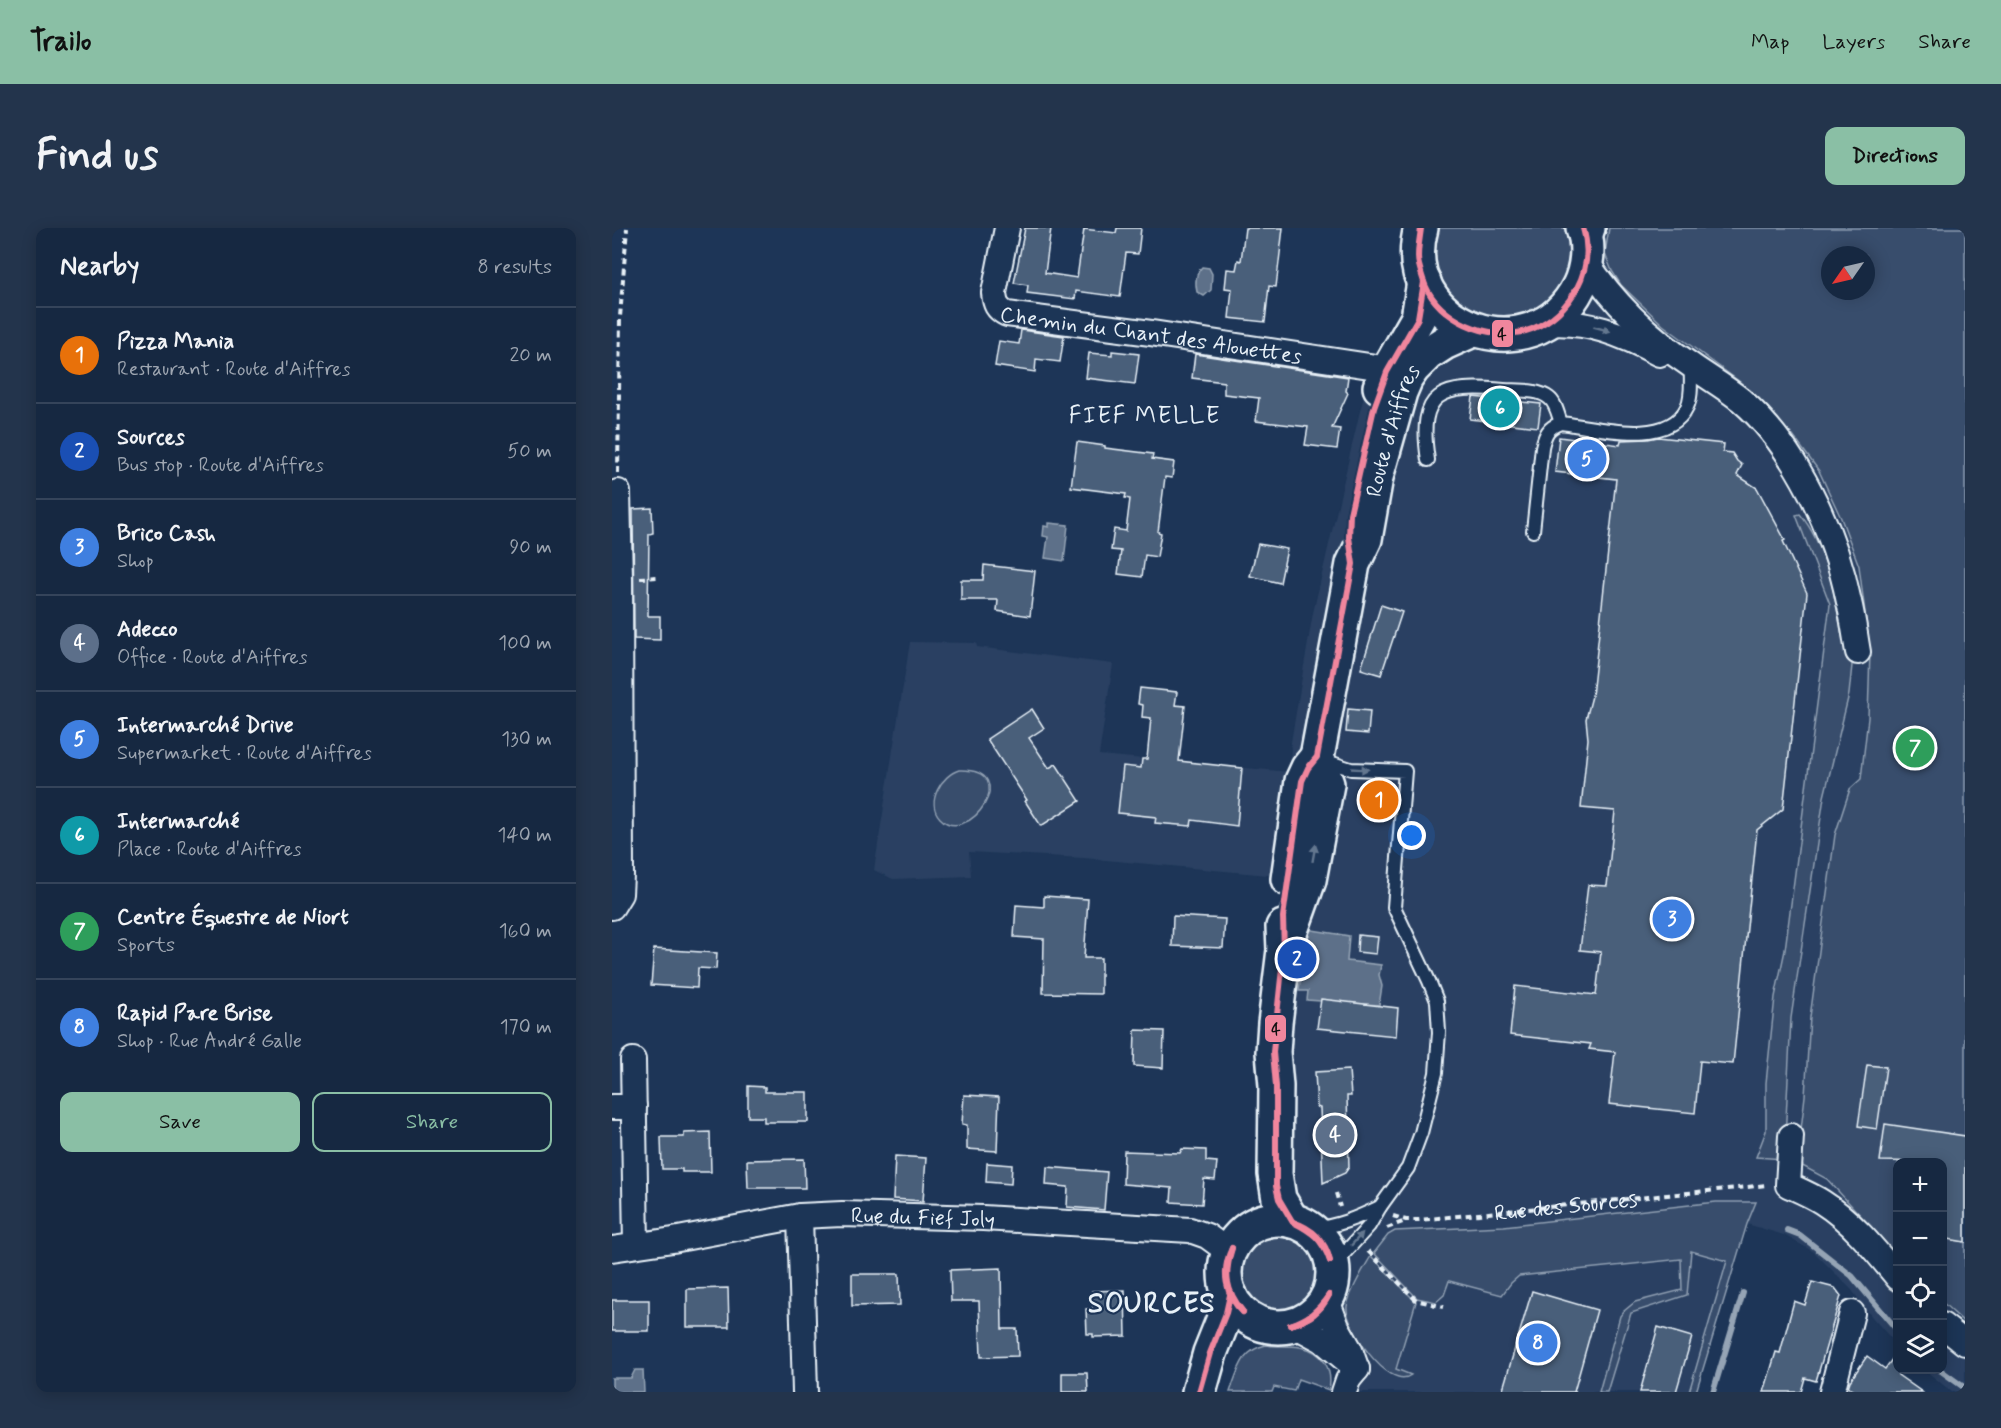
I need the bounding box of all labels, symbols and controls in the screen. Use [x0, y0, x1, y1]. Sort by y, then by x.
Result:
text: Trailo [30, 24, 91, 61]
text: Map [1751, 28, 1789, 56]
text: Layers [1822, 28, 1885, 56]
text: Share [1918, 28, 1971, 56]
button: Directions [1825, 127, 1965, 185]
text: Find us [36, 129, 158, 184]
north arrow [1821, 246, 1875, 300]
text: Nearby [60, 250, 139, 284]
text: 8 results [478, 254, 552, 281]
street label: Chemin du Chant des Alouettes [998, 301, 1304, 372]
line badge: 4 [1491, 319, 1514, 348]
text: 4 [1497, 324, 1507, 345]
one-way arrow [1593, 325, 1611, 334]
text: Pizza Mania [117, 328, 234, 356]
text: 1 [75, 342, 84, 369]
text: 20 m [509, 342, 552, 369]
text: Restaurant · Route d'Aiffres [117, 356, 351, 383]
street label: Route d'Aiffres [1361, 359, 1428, 499]
pin: 6 [1480, 386, 1520, 430]
district label: FIEF MELLE [1069, 401, 1221, 432]
text: Sources [117, 424, 185, 452]
pin: 5 [1568, 436, 1606, 482]
text: 2 [75, 438, 84, 465]
text: 50 m [507, 438, 552, 465]
text: Bus stop · Route d'Aiffres [117, 452, 324, 479]
text: Brico Cash [117, 520, 216, 548]
text: 3 [75, 534, 84, 561]
text: 90 m [509, 534, 552, 561]
text: Shop [117, 548, 154, 575]
text: Adecco [117, 616, 178, 644]
text: 4 [74, 630, 85, 657]
text: 100 m [498, 630, 552, 657]
text: Office · Route d'Aiffres [117, 644, 308, 671]
text: Intermarché Drive [117, 712, 294, 740]
text: 5 [74, 726, 86, 753]
text: 130 m [501, 726, 552, 753]
pin: 7 [1896, 726, 1934, 770]
text: Supermarket · Route d'Aiffres [117, 740, 372, 767]
one-way arrow [1351, 764, 1370, 774]
pin: 1 [1360, 778, 1398, 822]
text: Intermarché [117, 808, 239, 836]
your location [1397, 821, 1426, 850]
text: 6 [74, 822, 85, 849]
text: 140 m [498, 822, 552, 849]
text: Place · Route d'Aiffres [117, 836, 302, 863]
one-way arrow [1310, 843, 1319, 862]
pin: 3 [1652, 896, 1692, 942]
text: Centre Équestre de Niort [117, 904, 349, 932]
text: 7 [73, 918, 86, 945]
text: 160 m [499, 918, 552, 945]
text: Sports [117, 932, 175, 959]
pin: 2 [1278, 936, 1316, 982]
text: Rapid Pare Brise [117, 1000, 273, 1028]
text: 8 [74, 1014, 85, 1041]
text: 170 m [500, 1014, 552, 1041]
line badge: 4 [1264, 1014, 1287, 1043]
text: 4 [1271, 1019, 1281, 1040]
text: Shop · Rue André Galle [117, 1028, 302, 1055]
button: Save [60, 1092, 300, 1152]
button: Share [312, 1092, 552, 1152]
pin: 4 [1316, 1112, 1354, 1158]
map controls [1893, 1158, 1947, 1374]
button: + [1893, 1158, 1947, 1212]
street label: Rue des Sources [1493, 1186, 1639, 1228]
street label: Rue du Fief Joly [850, 1202, 996, 1235]
button: − [1893, 1212, 1947, 1266]
one-way arrow [1350, 1232, 1364, 1247]
button: locate [1893, 1266, 1947, 1320]
district label: SOURCES [1088, 1286, 1216, 1323]
pin: 8 [1518, 1320, 1558, 1366]
button: layers [1893, 1320, 1947, 1374]

